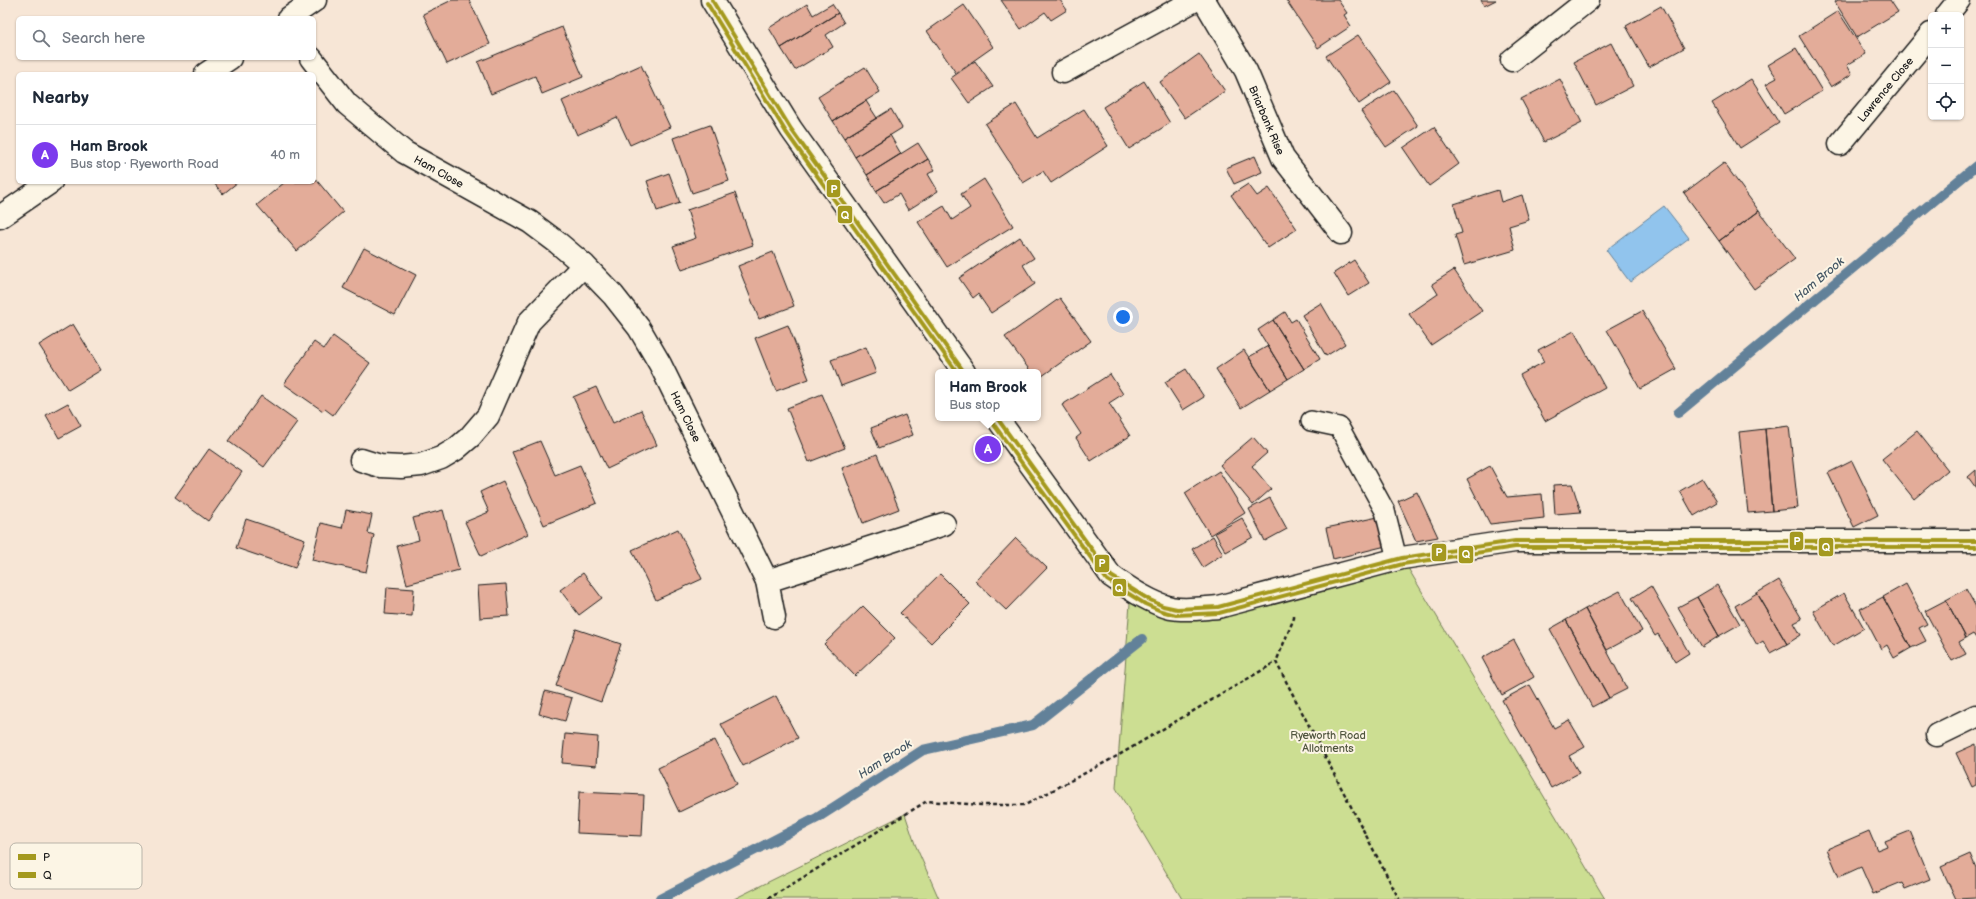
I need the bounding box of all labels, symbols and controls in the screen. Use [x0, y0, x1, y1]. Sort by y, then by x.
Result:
map controls [1928, 12, 1964, 120]
button: + [1928, 12, 1964, 48]
search box [16, 16, 316, 60]
icon: search [30, 27, 52, 49]
text: Search here [62, 29, 145, 48]
button: − [1928, 48, 1964, 84]
street label: Lawrence Close [1855, 54, 1916, 125]
street label: Briarbank Rise [1246, 84, 1287, 157]
button: locate [1928, 84, 1964, 120]
text: Nearby [32, 88, 89, 108]
text: Ham Brook [70, 137, 148, 156]
text: A [41, 147, 49, 163]
text: 40 m [270, 147, 300, 163]
street label: Ham Close [412, 153, 466, 191]
text: Bus stop · Ryeworth Road [70, 156, 219, 172]
line badge: P [826, 179, 841, 198]
text: P [831, 183, 838, 196]
line badge: Q [837, 205, 853, 224]
text: Q [841, 209, 850, 222]
water label: Ham Brook [1791, 253, 1848, 305]
your location [1113, 307, 1133, 327]
popup [935, 369, 1041, 421]
text: Ham Brook [949, 378, 1027, 397]
street label: Ham Close [667, 389, 704, 445]
text: Bus stop [949, 397, 1000, 413]
pin: A [975, 434, 1001, 464]
line badge: P [1789, 531, 1804, 551]
text: P [1794, 535, 1801, 548]
line badge: Q [1818, 537, 1834, 557]
text: Q [1822, 541, 1831, 554]
line badge: P [1431, 543, 1447, 562]
line badge: Q [1458, 545, 1474, 564]
text: P [1436, 546, 1443, 559]
text: Q [1462, 548, 1471, 561]
line badge: P [1094, 554, 1110, 573]
text: P [1099, 557, 1106, 570]
line badge: Q [1112, 578, 1127, 597]
text: Q [1115, 582, 1124, 595]
park label: Ryeworth Road Allotments [1290, 729, 1366, 755]
water label: Ham Brook [856, 736, 916, 782]
legend [10, 843, 142, 889]
text: P [43, 851, 50, 864]
text: Q [43, 869, 52, 882]

